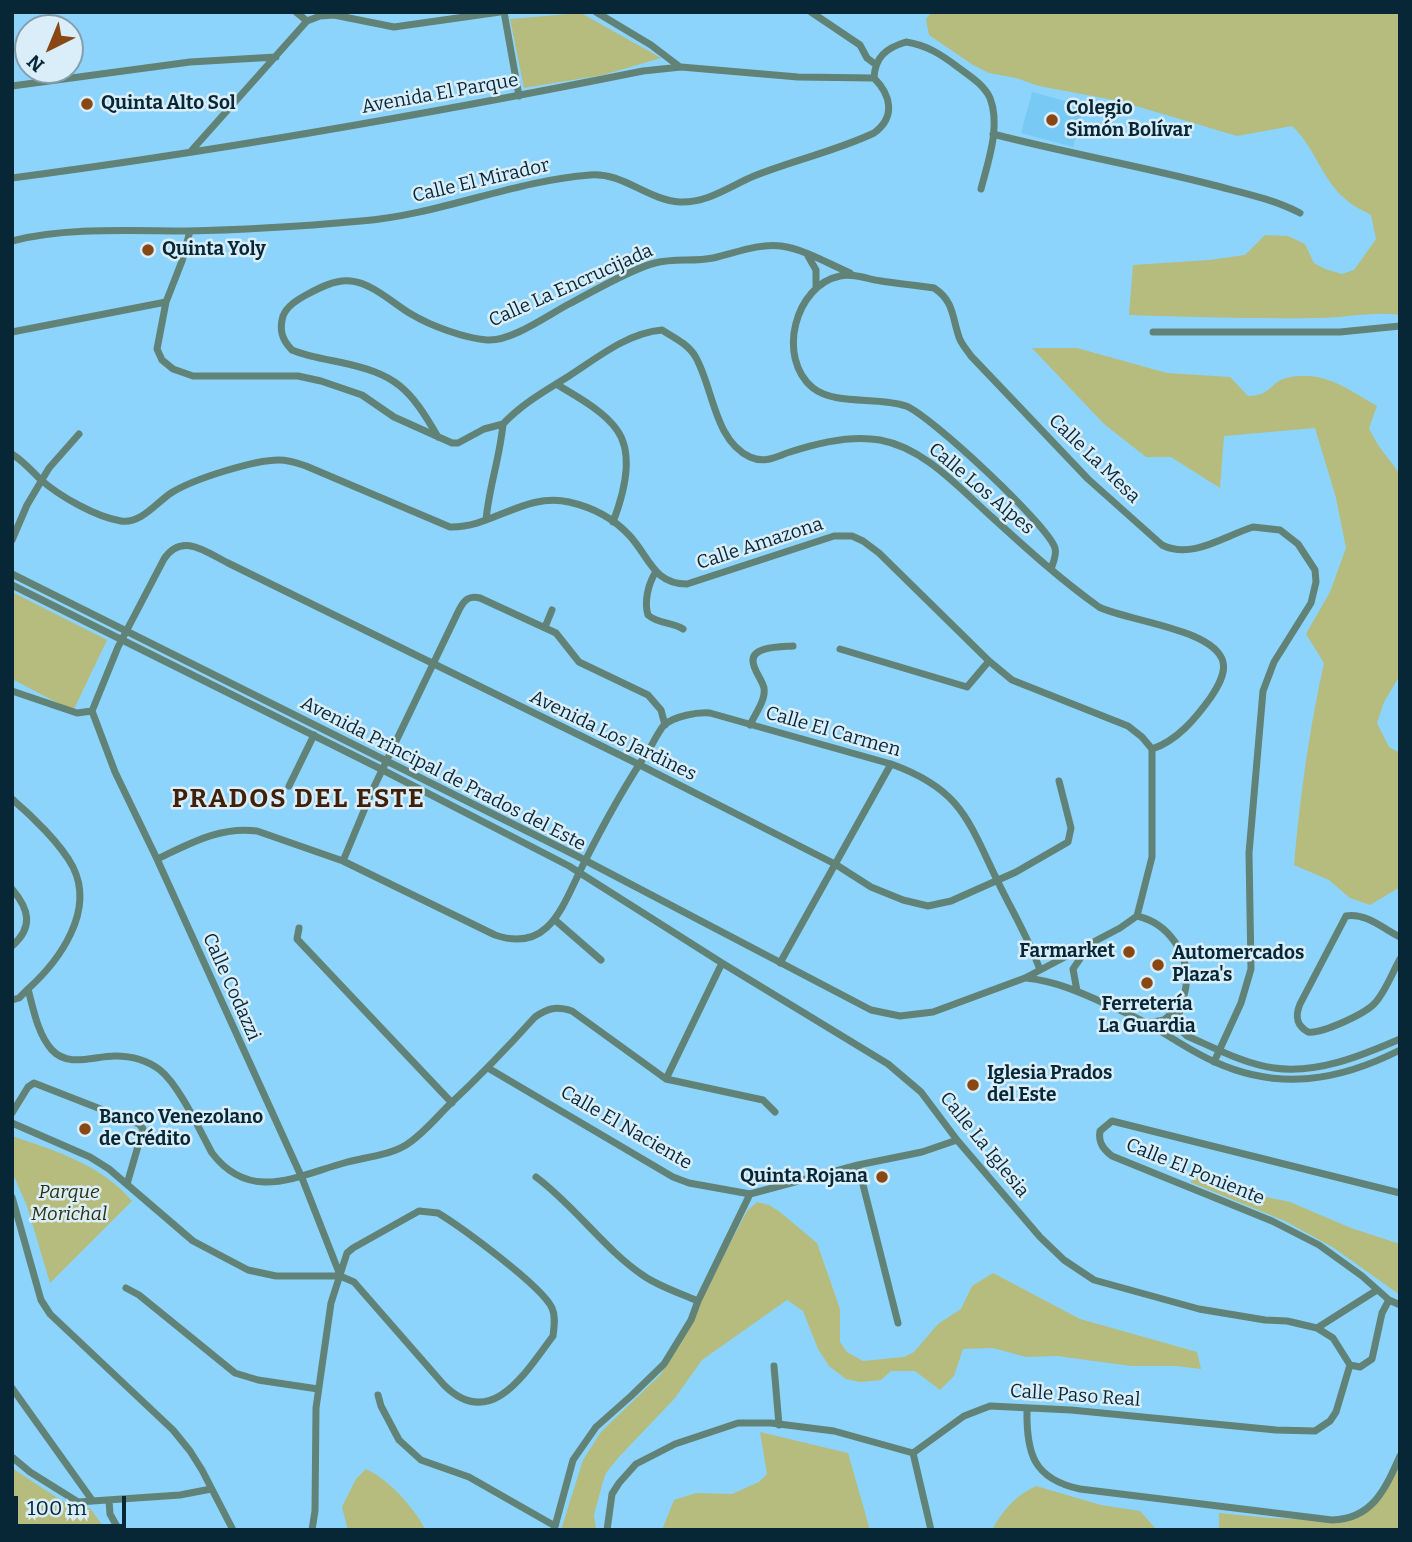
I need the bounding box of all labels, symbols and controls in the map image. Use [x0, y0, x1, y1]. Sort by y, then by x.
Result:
north arrow [14, 14, 84, 84]
text: N [22, 50, 49, 77]
street label: Avenida El Parque [360, 69, 520, 119]
place label: Quinta Alto Sol [101, 93, 236, 115]
marker: Quinta Alto Sol [79, 96, 95, 112]
place label: Colegio Simón Bolívar [1066, 98, 1192, 142]
marker: Colegio Simón Bolívar [1044, 112, 1060, 128]
street label: Calle El Mirador [410, 154, 552, 208]
place label: Quinta Yoly [162, 239, 266, 261]
street label: Calle La Encrucijada [485, 240, 657, 332]
marker: Quinta Yoly [140, 242, 156, 258]
street label: Calle La Mesa [1044, 410, 1144, 508]
street label: Calle Los Alpes [924, 438, 1038, 540]
street label: Calle Amazona [694, 513, 826, 575]
street label: Avenida Los Jardines [526, 686, 700, 786]
street label: Avenida Principal de Prados del Este [297, 692, 589, 856]
street label: Calle El Carmen [763, 702, 903, 762]
district label: PRADOS DEL ESTE [174, 784, 424, 816]
street label: Calle Codazzi [197, 930, 265, 1044]
place label: Farmarket [1019, 941, 1115, 963]
place label: Automercados Plaza's [1172, 943, 1304, 987]
marker: Farmarket [1121, 944, 1137, 960]
marker: Automercados Plaza's [1150, 957, 1166, 973]
marker: Ferretería La Guardia [1139, 975, 1155, 991]
place label: Ferretería La Guardia [1098, 994, 1196, 1038]
place label: Iglesia Prados del Este [987, 1063, 1112, 1107]
marker: Iglesia Prados del Este [965, 1077, 981, 1093]
street label: Calle El Naciente [556, 1081, 696, 1175]
street label: Calle La Iglesia [934, 1088, 1034, 1202]
place label: Banco Venezolano de Crédito [99, 1107, 263, 1151]
marker: Banco Venezolano de Crédito [77, 1121, 93, 1137]
street label: Calle El Poniente [1122, 1134, 1268, 1210]
place label: Quinta Rojana [740, 1166, 868, 1188]
marker: Quinta Rojana [874, 1169, 890, 1185]
park label: Parque Morichal [31, 1182, 107, 1226]
street label: Calle Paso Real [1009, 1380, 1141, 1412]
scale bar [18, 1482, 130, 1526]
text: 100 m [27, 1495, 87, 1521]

